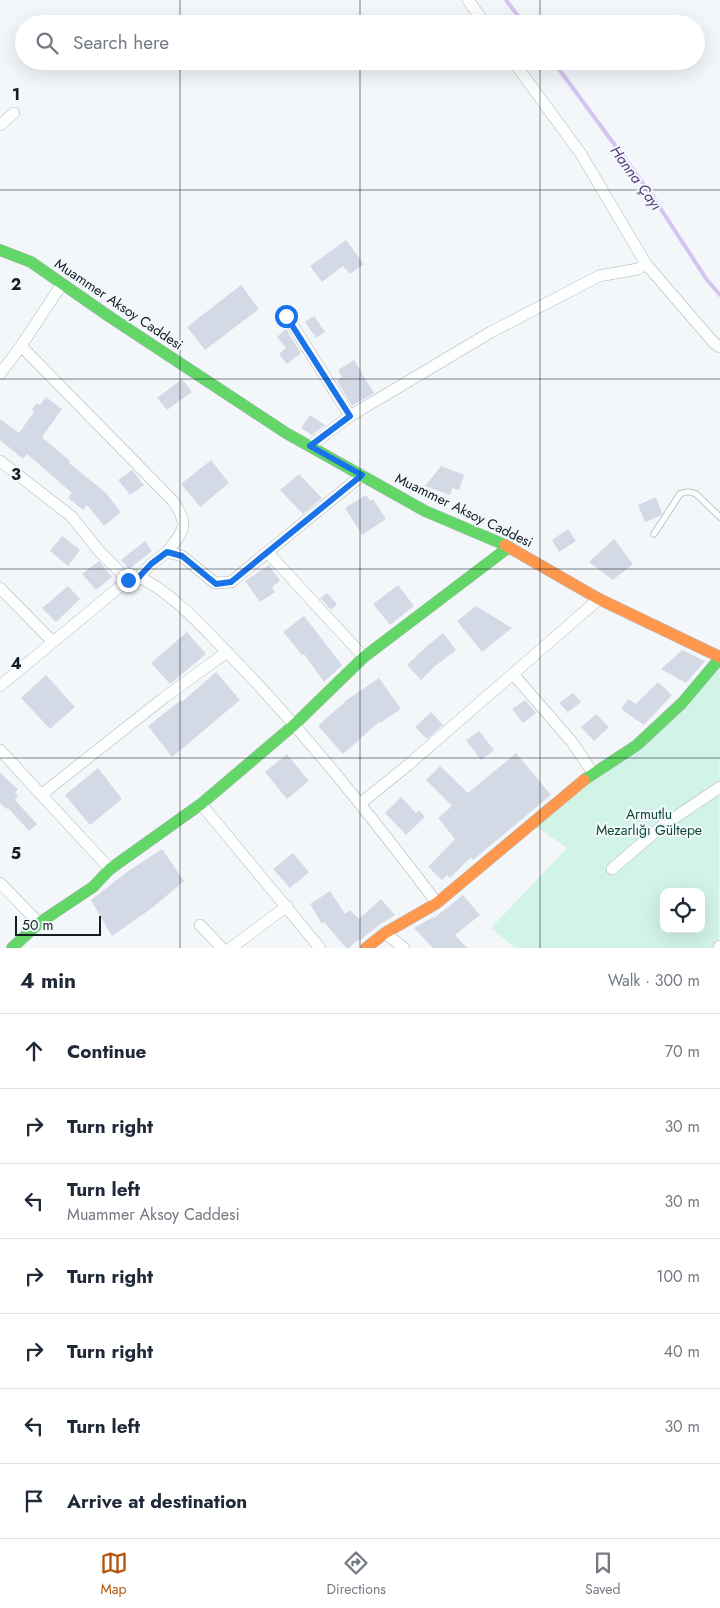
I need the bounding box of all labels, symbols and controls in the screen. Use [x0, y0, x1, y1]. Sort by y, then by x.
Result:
search box [15, 15, 705, 70]
icon: search [33, 29, 61, 57]
text: Search here [73, 29, 169, 56]
text: 1 [12, 83, 20, 106]
water label: Hanna Çayı [605, 141, 667, 215]
street label: Muammer Aksoy Caddesi [51, 253, 187, 355]
text: 2 [11, 273, 21, 296]
route start [275, 305, 298, 328]
text: 3 [11, 463, 21, 486]
street label: Muammer Aksoy Caddesi [392, 468, 536, 552]
route end [117, 569, 140, 592]
text: 4 [10, 652, 22, 675]
park label: Armutlu Mezarlığı Gültepe [596, 804, 702, 840]
text: 5 [11, 842, 21, 865]
map controls [660, 888, 705, 933]
button: locate [660, 888, 705, 933]
scale bar [15, 913, 101, 936]
text: 50 m [22, 915, 53, 935]
text: 4 min [20, 966, 76, 996]
text: Walk · 300 m [608, 969, 700, 992]
icon: ahead [20, 1037, 48, 1065]
text: Continue [67, 1038, 146, 1065]
text: 70 m [665, 1040, 700, 1063]
icon: right [20, 1112, 48, 1140]
text: Turn right [67, 1113, 153, 1140]
text: 30 m [664, 1115, 700, 1138]
text: Turn left [67, 1176, 140, 1203]
icon: left [20, 1187, 48, 1215]
text: 30 m [664, 1190, 700, 1213]
text: Muammer Aksoy Caddesi [67, 1203, 240, 1226]
icon: right [20, 1262, 48, 1290]
text: Turn right [67, 1263, 153, 1290]
text: 100 m [656, 1265, 700, 1288]
icon: right [20, 1337, 48, 1365]
text: Turn right [67, 1338, 153, 1365]
text: 40 m [664, 1340, 700, 1363]
icon: left [20, 1412, 48, 1440]
text: Turn left [67, 1413, 140, 1440]
text: 30 m [664, 1415, 700, 1438]
icon: arrive [20, 1487, 48, 1515]
text: Arrive at destination [67, 1488, 247, 1515]
tab: Map [100, 1549, 128, 1599]
tab: Directions [327, 1549, 386, 1599]
tab: Saved [585, 1549, 620, 1599]

